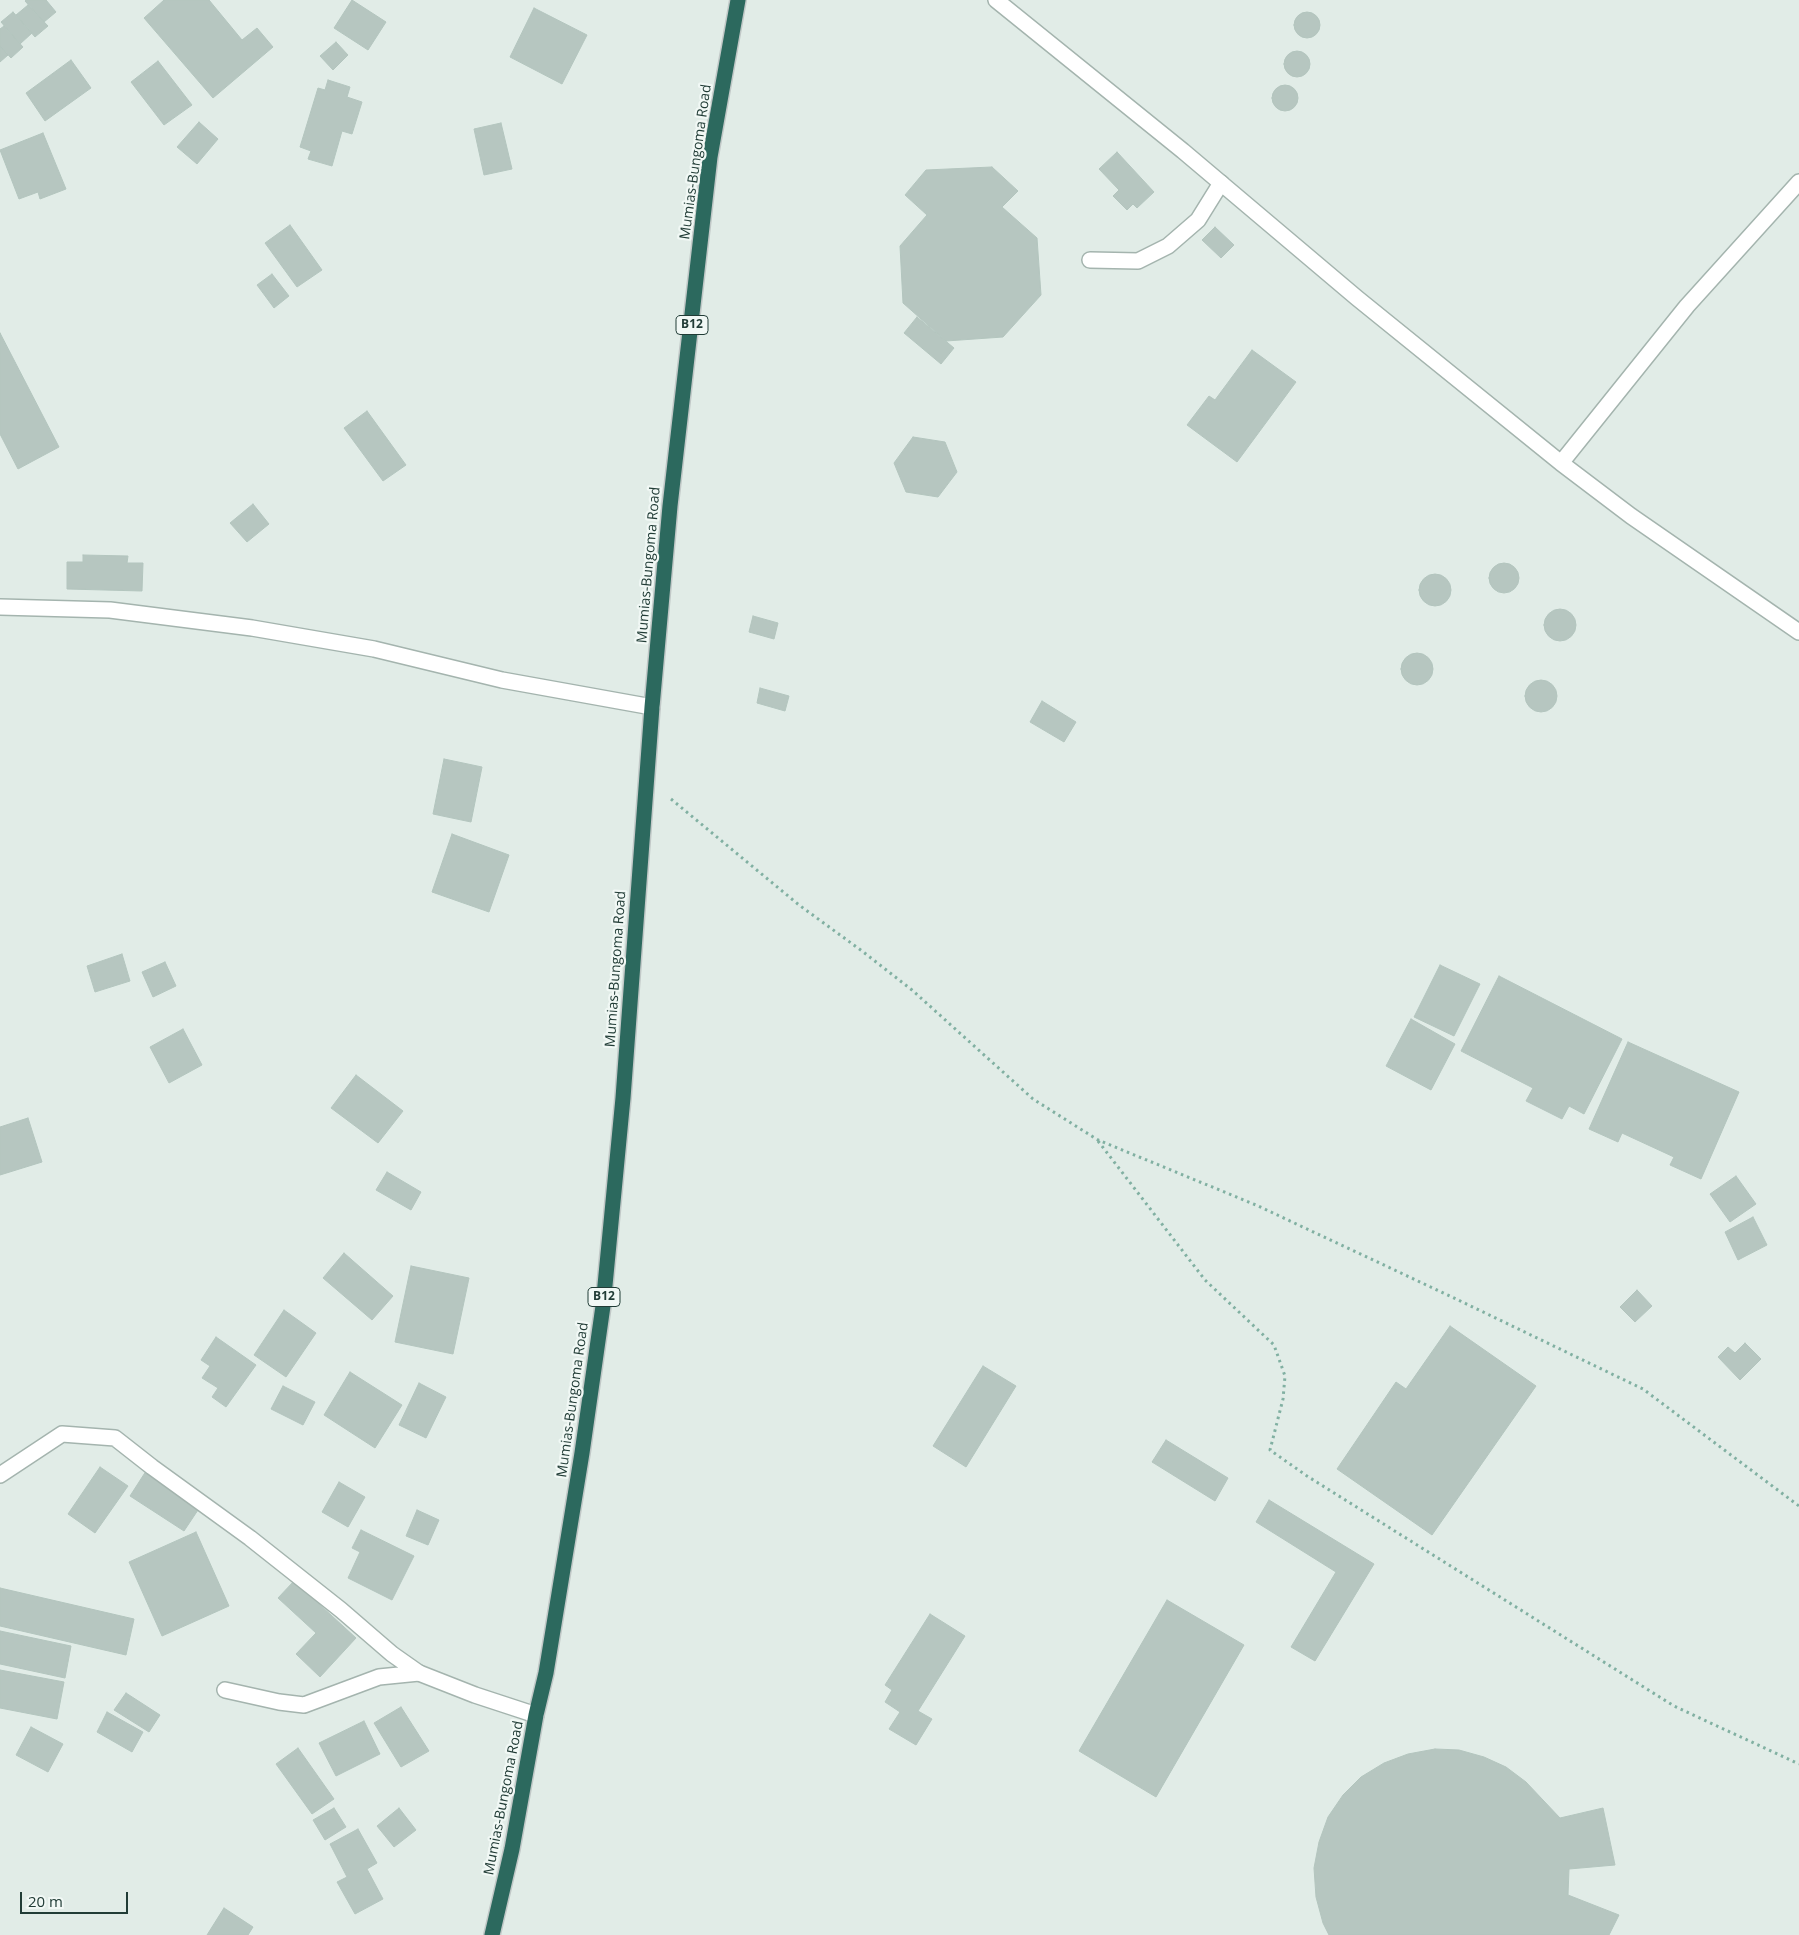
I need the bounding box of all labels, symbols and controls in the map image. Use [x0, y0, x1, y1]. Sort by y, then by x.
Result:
street label: Mumias-Bungoma Road [677, 83, 715, 241]
road number: B12 [676, 316, 708, 334]
street label: Mumias-Bungoma Road [634, 486, 664, 644]
street label: Mumias-Bungoma Road [602, 890, 630, 1048]
road number: B12 [588, 1288, 620, 1306]
street label: Mumias-Bungoma Road [554, 1321, 592, 1479]
street label: Mumias-Bungoma Road [481, 1720, 527, 1876]
scale bar [22, 1882, 130, 1914]
text: 20 m [28, 1891, 63, 1911]

